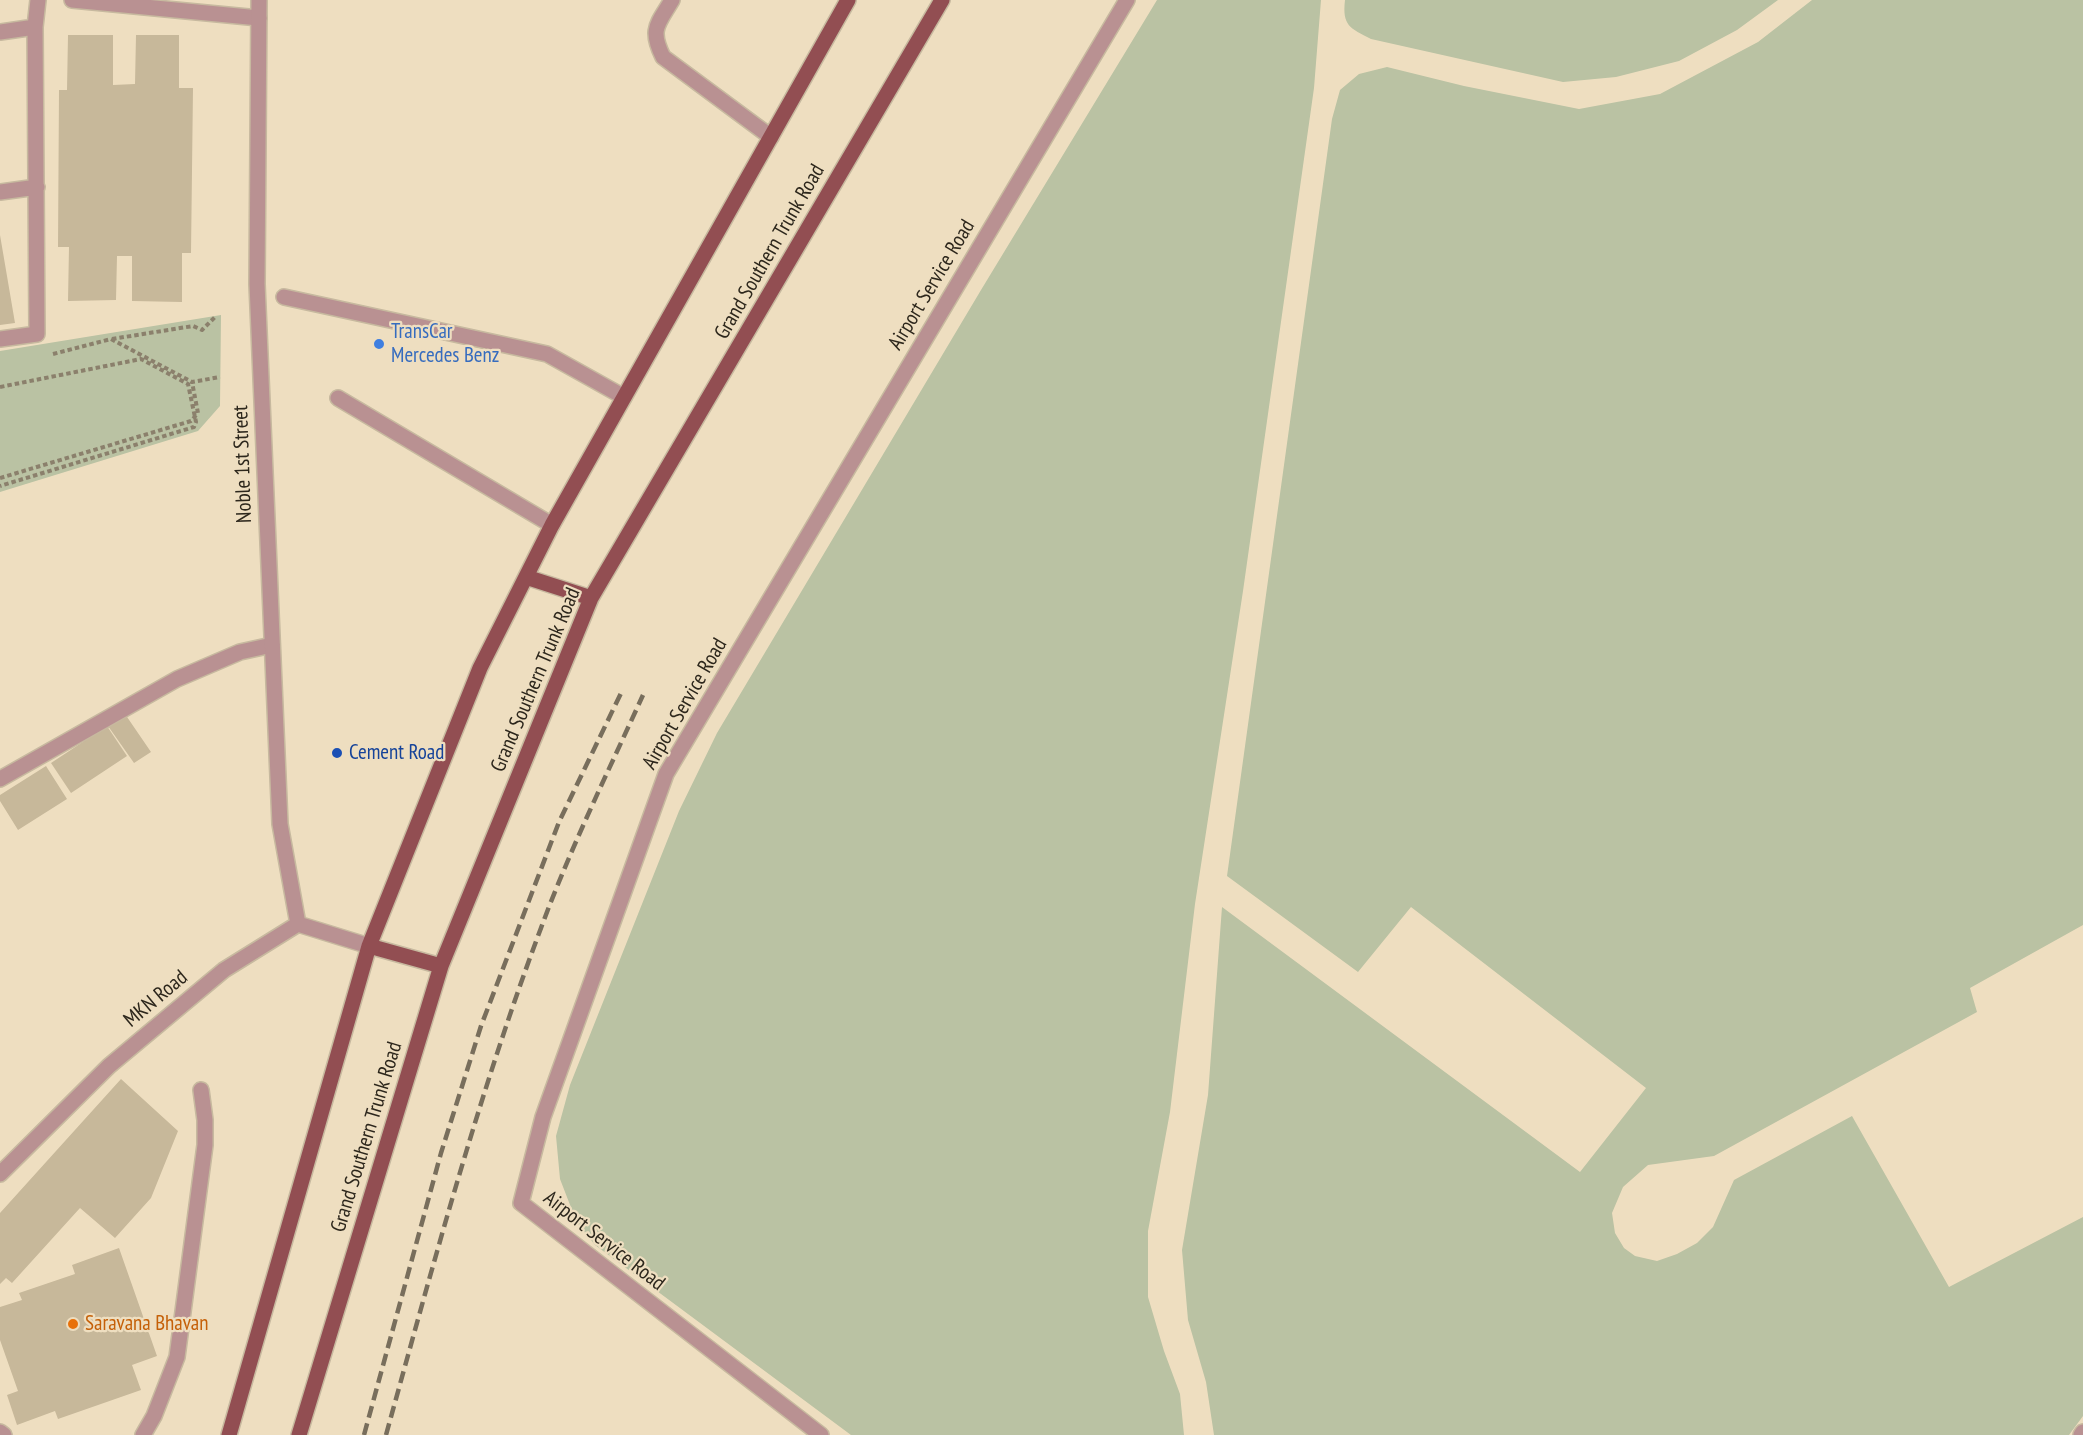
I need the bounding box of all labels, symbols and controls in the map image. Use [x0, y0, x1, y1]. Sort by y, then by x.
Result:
street label: Grand Southern Trunk Road [710, 160, 830, 344]
street label: Airport Service Road [883, 215, 981, 355]
place label: TransCar Mercedes Benz [391, 319, 499, 369]
marker: TransCar Mercedes Benz [372, 337, 386, 351]
street label: Noble 1st Street [228, 405, 258, 523]
street label: Grand Southern Trunk Road [486, 584, 586, 776]
street label: Airport Service Road [637, 634, 733, 774]
place label: Cement Road [349, 740, 444, 766]
marker: Cement Road [330, 746, 344, 760]
street label: MKN Road [119, 965, 193, 1033]
street label: Grand Southern Trunk Road [326, 1039, 408, 1235]
street label: Airport Service Road [538, 1186, 670, 1296]
place label: Saravana Bhavan [85, 1311, 208, 1337]
marker: Saravana Bhavan [66, 1317, 80, 1331]

